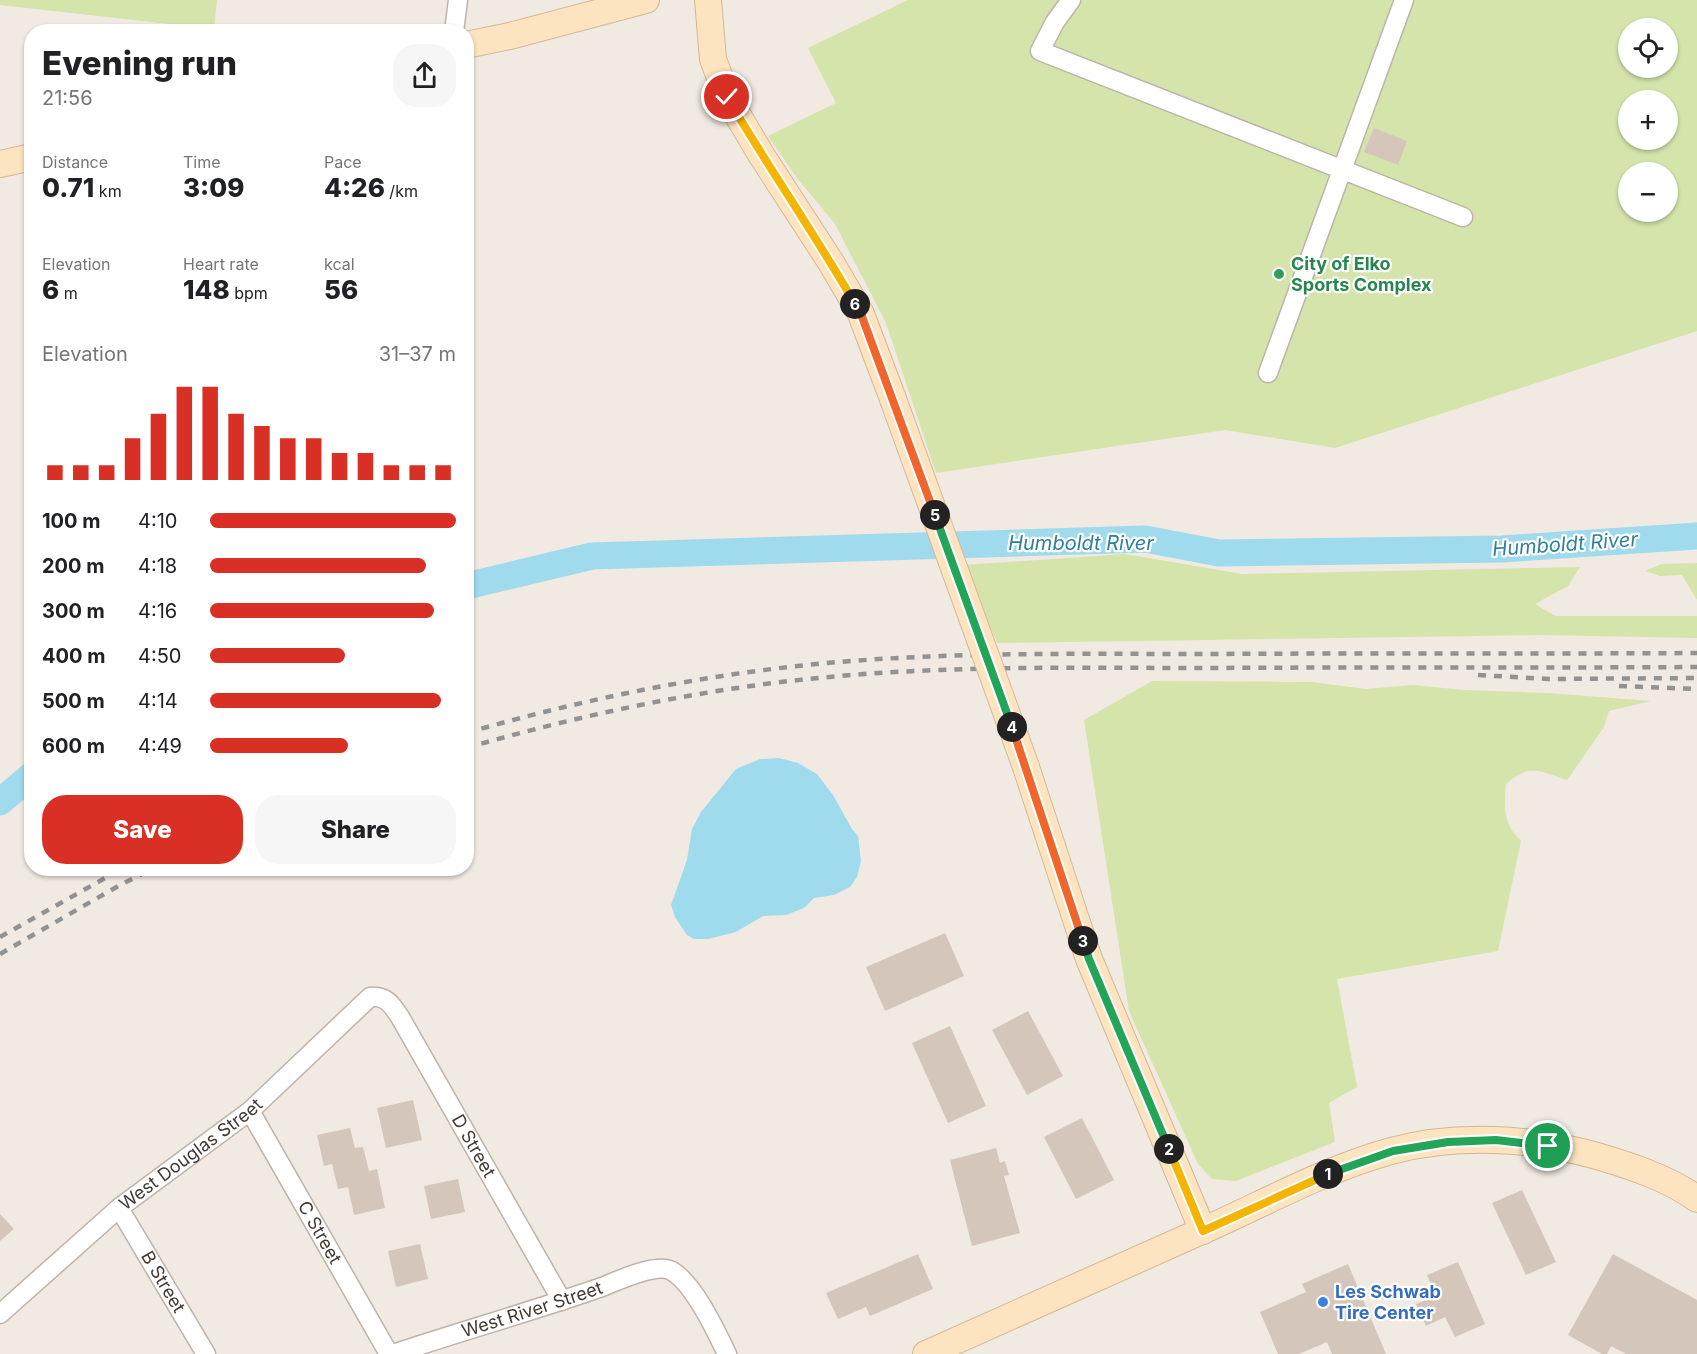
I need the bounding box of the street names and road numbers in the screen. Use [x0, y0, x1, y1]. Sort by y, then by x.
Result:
street label: West Douglas Street [115, 1094, 267, 1214]
street label: D Street [448, 1111, 500, 1181]
street label: C Street [294, 1197, 346, 1268]
street label: B Street [137, 1247, 190, 1316]
street label: West River Street [459, 1277, 605, 1341]

